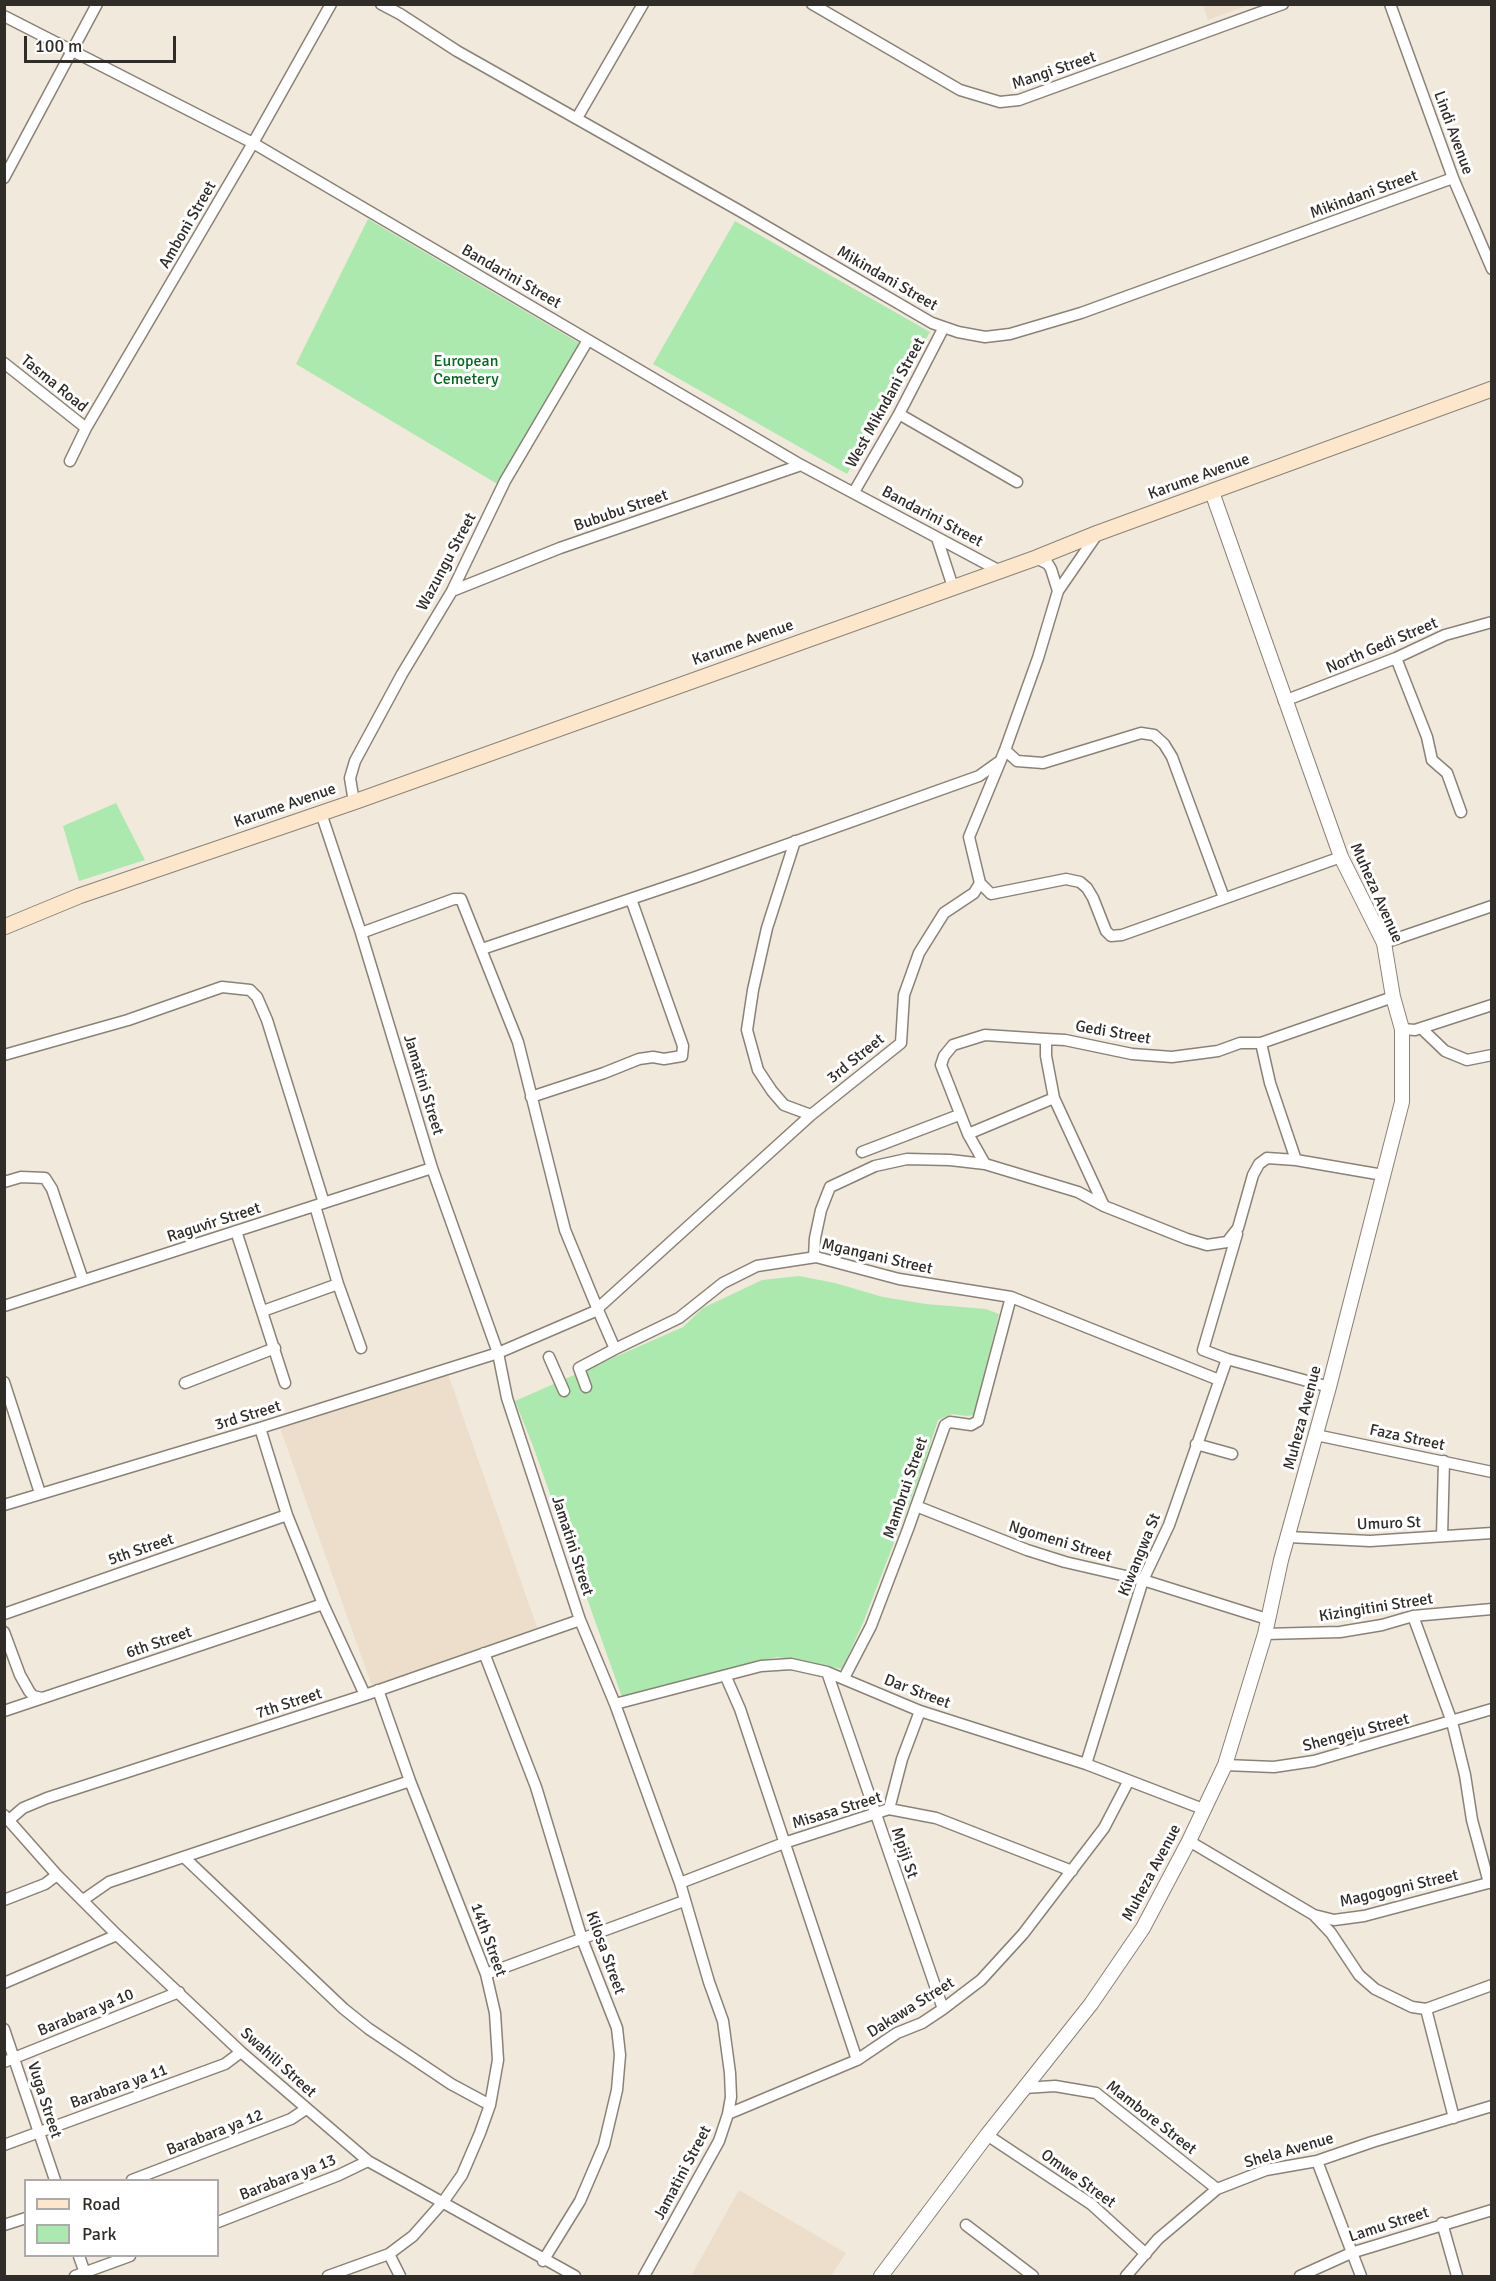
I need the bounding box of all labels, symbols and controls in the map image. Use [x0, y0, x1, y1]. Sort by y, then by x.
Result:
scale bar [27, 24, 178, 62]
text: 100 m [35, 35, 82, 57]
street label: Mangi Street [1009, 48, 1099, 94]
street label: Lindi Avenue [1429, 89, 1477, 177]
street label: Mikindani Street [1308, 167, 1420, 223]
street label: Amboni Street [155, 178, 221, 272]
street label: Bandarini Street [458, 241, 564, 313]
street label: Mikindani Street [833, 242, 941, 316]
street label: West Mikndani Street [842, 335, 930, 471]
street label: Tasma Road [17, 351, 91, 417]
park label: European Cemetery [433, 352, 499, 390]
street label: Karume Avenue [1146, 450, 1252, 504]
street label: Bandarini Street [878, 482, 986, 552]
street label: Bububu Street [572, 486, 670, 536]
street label: Wazungu Street [413, 510, 481, 614]
street label: North Gedi Street [1323, 614, 1441, 678]
street label: Karume Avenue [690, 616, 796, 670]
street label: Karume Avenue [231, 780, 339, 832]
street label: Muheza Avenue [1345, 840, 1407, 946]
street label: Gedi Street [1074, 1017, 1152, 1049]
street label: 3rd Street [824, 1030, 888, 1088]
street label: Jamatini Street [399, 1033, 447, 1137]
street label: Raguvir Street [165, 1199, 263, 1247]
street label: Mgangani Street [820, 1235, 934, 1279]
street label: Muheza Avenue [1280, 1364, 1326, 1472]
street label: 3rd Street [213, 1397, 283, 1435]
street label: Faza Street [1368, 1421, 1446, 1455]
street label: Mambrui Street [880, 1435, 932, 1541]
street label: Jamatini Street [547, 1494, 597, 1598]
street label: Kiwangwa St [1115, 1511, 1165, 1599]
street label: Umuro St [1357, 1513, 1421, 1535]
street label: Ngomeni Street [1006, 1517, 1114, 1567]
street label: 5th Street [106, 1530, 176, 1570]
street label: Kizingitini Street [1318, 1590, 1434, 1626]
street label: 6th Street [124, 1623, 194, 1663]
street label: Dar Street [881, 1671, 953, 1713]
street label: 7th Street [254, 1684, 324, 1724]
street label: Shengeju Street [1301, 1710, 1411, 1756]
street label: Misasa Street [790, 1788, 884, 1834]
street label: Muheza Avenue [1118, 1821, 1186, 1925]
street label: Mpiji St [886, 1825, 922, 1881]
street label: Magogogni Street [1338, 1866, 1460, 1912]
street label: 14th Street [466, 1901, 510, 1979]
street label: Kilosa Street [581, 1909, 629, 1997]
street label: Dakawa Street [864, 1974, 958, 2042]
street label: Barabara ya 10 [35, 1985, 137, 2041]
street label: Swahili Street [236, 2024, 320, 2102]
street label: Vuga Street [23, 2059, 65, 2141]
street label: Barabara ya 11 [68, 2061, 170, 2113]
street label: Mambore Street [1102, 2077, 1200, 2159]
street label: Barabara ya 12 [164, 2106, 266, 2160]
street label: Jamatini Street [650, 2123, 716, 2223]
street label: Shela Avenue [1242, 2129, 1336, 2173]
street label: Omwe Street [1037, 2145, 1119, 2213]
street label: Barabara ya 13 [237, 2151, 339, 2205]
legend [24, 2179, 219, 2257]
text: Road [82, 2193, 121, 2215]
street label: Lamu Street [1347, 2203, 1431, 2247]
text: Park [82, 2223, 117, 2245]

